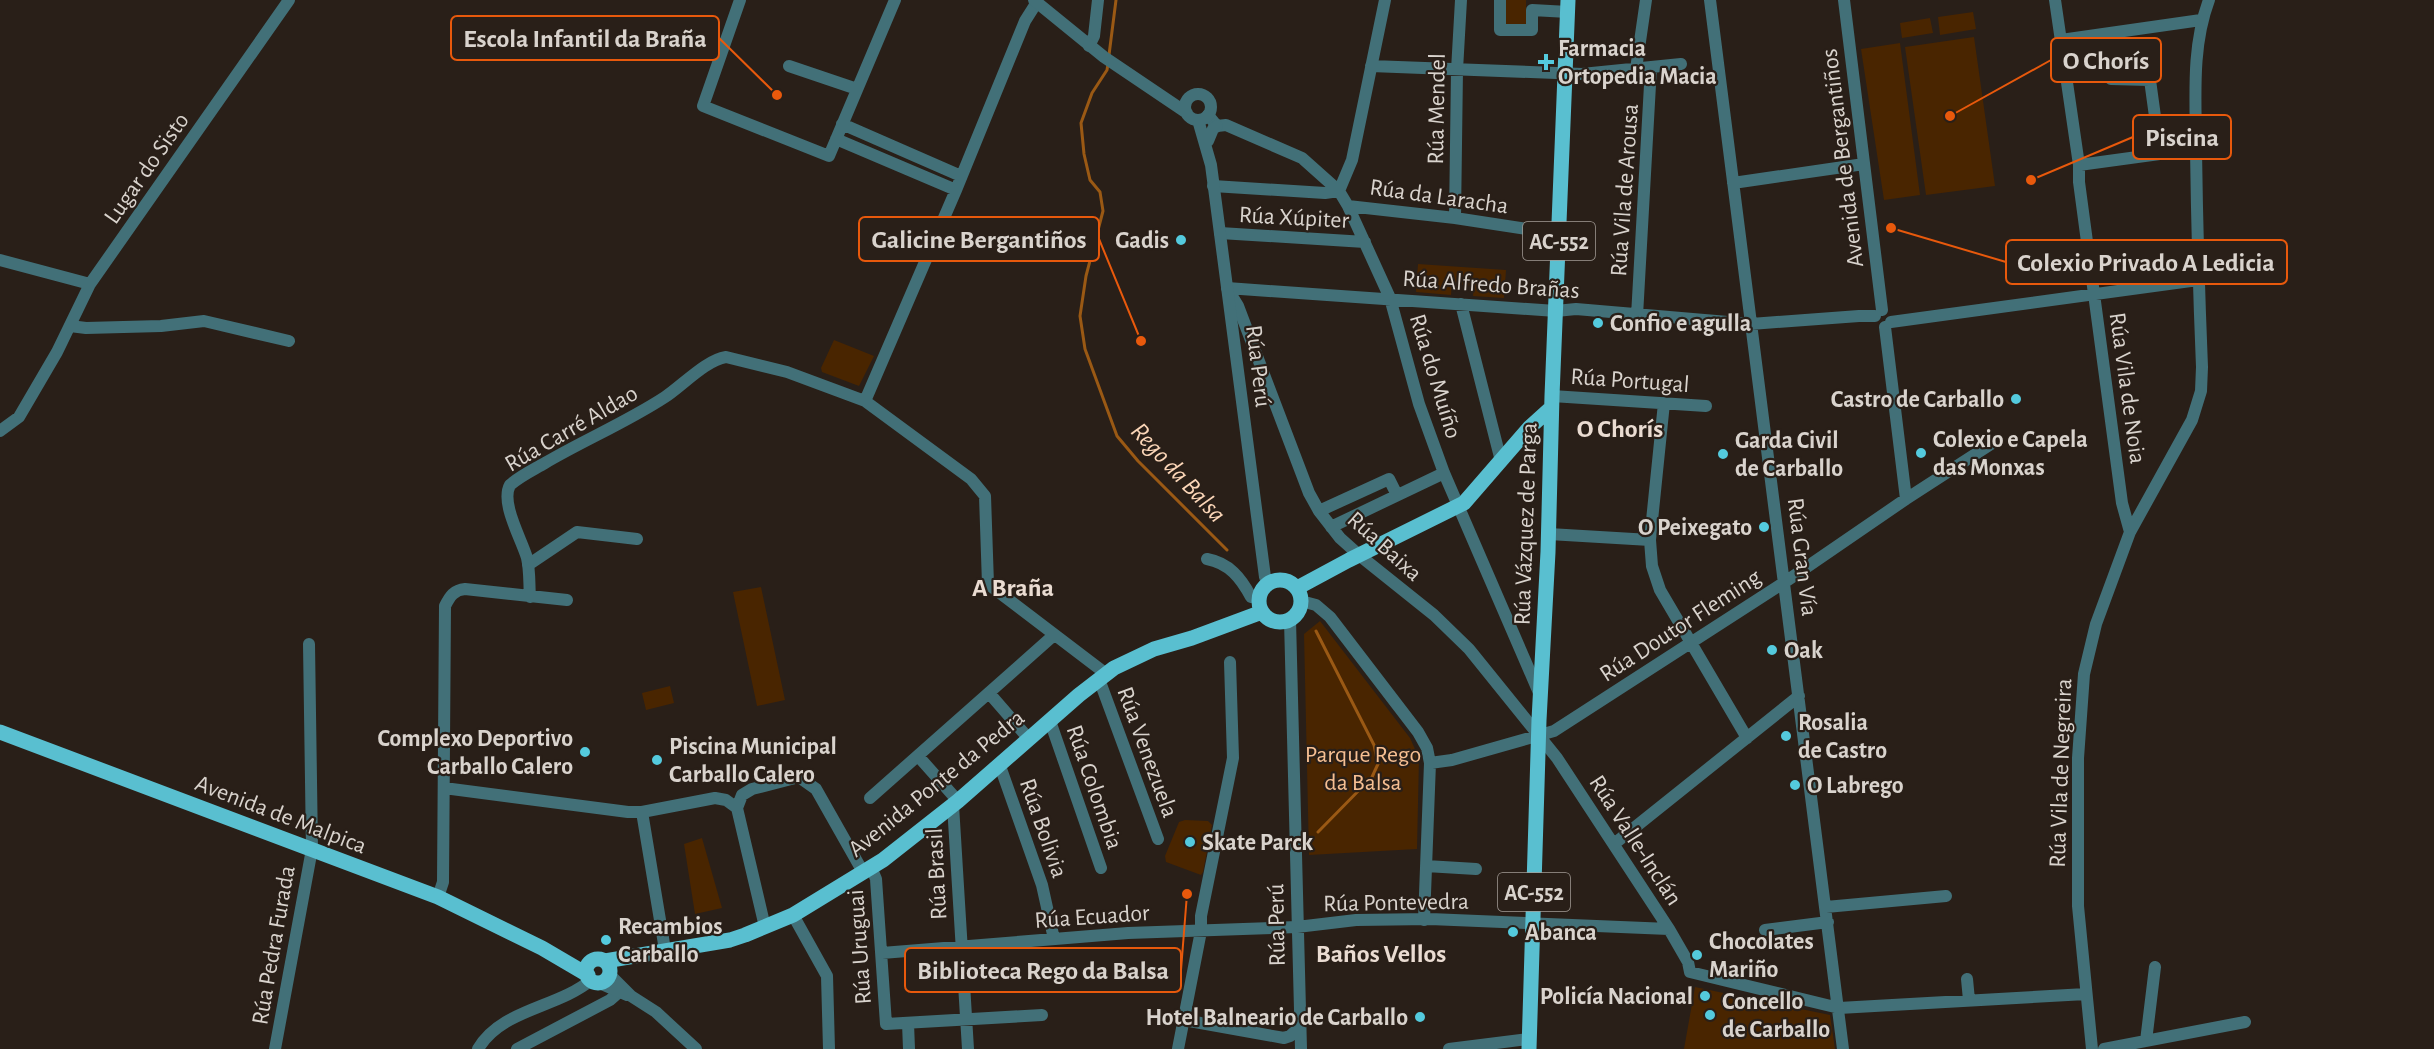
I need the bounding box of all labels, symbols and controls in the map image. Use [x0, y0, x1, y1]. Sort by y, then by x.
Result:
callout: Escola Infantil da Braña [451, 16, 719, 60]
text: Escola Infantil da Braña [463, 26, 707, 52]
place label: Farmacia Ortopedia Macia [1558, 37, 1717, 89]
callout: O Chorís [2051, 38, 2161, 82]
street label: Avenida de Bergantiños [1818, 47, 1868, 269]
text: O Chorís [2063, 48, 2149, 74]
street label: Rúa Mendel [1424, 53, 1450, 165]
marker: Farmacia Ortopedia Macia [1539, 55, 1553, 69]
street label: Rúa Vila de Arousa [1607, 103, 1643, 277]
street label: Lugar do Sisto [100, 109, 194, 228]
callout: Piscina [2133, 115, 2231, 159]
text: Piscina [2145, 125, 2219, 151]
street label: Rúa da Laracha [1368, 175, 1510, 219]
street label: Rúa Xúpiter [1238, 203, 1350, 233]
callout: Galicine Bergantiños [859, 217, 1099, 261]
road number: AC-552 [1523, 222, 1595, 260]
text: Galicine Bergantiños [871, 227, 1087, 253]
place label: Gadis [1115, 229, 1169, 253]
marker: Gadis [1174, 233, 1188, 247]
callout: Colexio Privado A Ledicia [2006, 240, 2287, 284]
text: Colexio Privado A Ledicia [2017, 250, 2275, 276]
street label: Rúa Alfredo Brañas [1402, 267, 1580, 303]
street label: Rúa do Muíño [1405, 311, 1465, 441]
street label: Rúa Vila de Noia [2105, 311, 2150, 465]
place label: Confio e agulla [1610, 312, 1751, 336]
marker: Confio e agulla [1591, 316, 1605, 330]
street label: Rúa Perú [1241, 324, 1275, 409]
street label: Rúa Portugal [1570, 365, 1690, 397]
street label: Rúa Carré Aldao [501, 381, 642, 477]
place label: Castro de Carballo [1831, 388, 2004, 412]
marker: Castro de Carballo [2009, 392, 2023, 406]
district label: O Chorís [1577, 416, 1663, 442]
water label: Rego da Balsa [1126, 418, 1231, 528]
street label: Rúa Vázquez de Parga [1510, 422, 1542, 626]
place label: Colexio e Capela das Monxas [1933, 428, 2088, 480]
place label: Garda Civil de Carballo [1735, 429, 1843, 481]
marker: Colexio e Capela das Monxas [1914, 446, 1928, 460]
marker: Garda Civil de Carballo [1716, 447, 1730, 461]
street label: Rúa Gran Vía [1783, 497, 1821, 618]
street label: Rúa Baixa [1342, 507, 1426, 586]
place label: O Peixegato [1638, 516, 1752, 540]
marker: O Peixegato [1757, 520, 1771, 534]
street label: Rúa Doutor Fleming [1596, 565, 1766, 687]
district label: A Braña [972, 575, 1054, 601]
place label: Oak [1784, 639, 1823, 663]
marker: Oak [1765, 643, 1779, 657]
street label: Rúa Vila de Negreira [2046, 678, 2076, 868]
street label: Rúa Venezuela [1112, 684, 1182, 821]
street label: Avenida Ponte da Pedra [844, 706, 1029, 862]
place label: Rosalia de Castro [1798, 711, 1887, 763]
street label: Rúa Colombia [1062, 722, 1127, 853]
place label: Complexo Deportivo Carballo Calero [377, 727, 573, 779]
marker: Rosalia de Castro [1779, 729, 1793, 743]
place label: Piscina Municipal Carballo Calero [669, 735, 837, 787]
park label: Parque Rego da Balsa [1305, 743, 1421, 795]
marker: Complexo Deportivo Carballo Calero [578, 745, 592, 759]
marker: Piscina Municipal Carballo Calero [650, 753, 664, 767]
street label: Avenida de Malpica [192, 771, 370, 859]
street label: Rúa Valle-Inclán [1584, 771, 1686, 910]
place label: O Labrego [1807, 774, 1904, 798]
street label: Rúa Bolivia [1015, 776, 1071, 881]
marker: O Labrego [1788, 778, 1802, 792]
street label: Rúa Brasil [923, 827, 951, 921]
place label: Skate Parck [1202, 831, 1313, 855]
marker: Skate Parck [1183, 835, 1197, 849]
street label: Rúa Pedra Furada [248, 864, 300, 1027]
road number: AC-552 [1498, 873, 1570, 911]
street label: Rúa Perú [1264, 883, 1290, 967]
street label: Rúa Uruguai [844, 888, 876, 1005]
street label: Rúa Pontevedra [1323, 890, 1469, 916]
street label: Rúa Ecuador [1034, 901, 1151, 933]
place label: Recambios Carballo [618, 915, 722, 967]
place label: Abanca [1525, 921, 1597, 945]
marker: Abanca [1506, 925, 1520, 939]
place label: Chocolates Mariño [1709, 930, 1814, 982]
marker: Recambios Carballo [599, 933, 613, 947]
district label: Baños Vellos [1316, 941, 1446, 967]
callout: Biblioteca Rego da Balsa [905, 948, 1181, 992]
marker: Chocolates Mariño [1690, 948, 1704, 962]
text: Biblioteca Rego da Balsa [917, 958, 1169, 984]
place label: Policía Nacional [1540, 985, 1693, 1009]
marker: Policía Nacional [1698, 989, 1712, 1003]
place label: Concello de Carballo [1722, 990, 1830, 1042]
place label: Hotel Balneario de Carballo [1145, 1006, 1408, 1030]
marker: Concello de Carballo [1703, 1008, 1717, 1022]
marker: Hotel Balneario de Carballo [1413, 1010, 1427, 1024]

